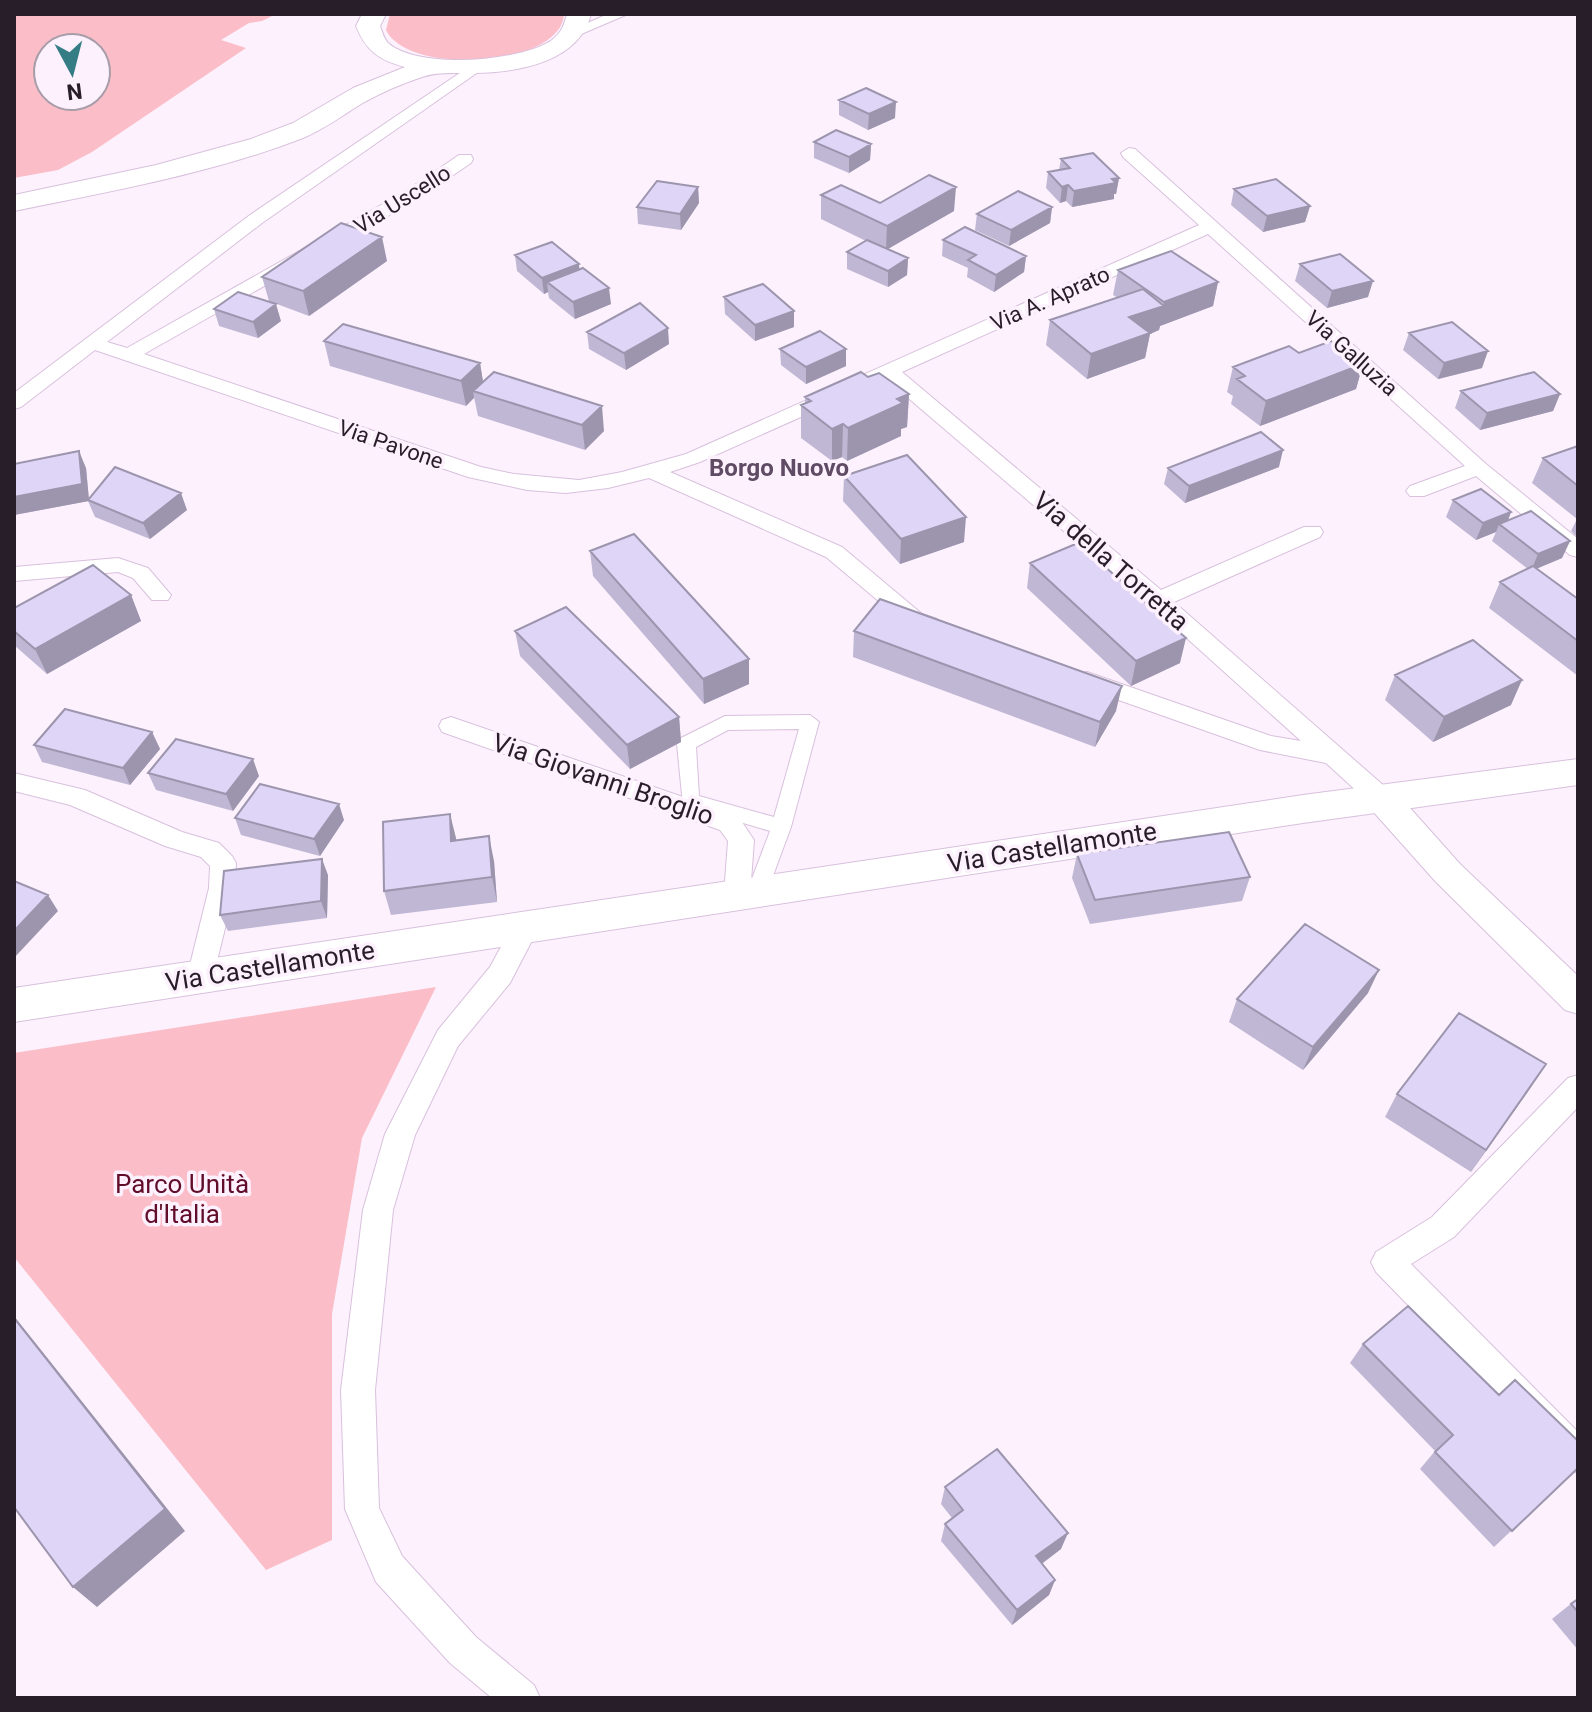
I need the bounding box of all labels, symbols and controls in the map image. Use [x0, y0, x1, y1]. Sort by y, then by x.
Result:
north arrow [32, 32, 112, 112]
text: N [65, 78, 84, 105]
street label: Via Uscello [349, 160, 455, 239]
street label: Via A. Aprato [987, 261, 1114, 336]
street label: Via Galluzia [1301, 306, 1403, 401]
street label: Via Pavone [335, 415, 447, 474]
district label: Borgo Nuovo [709, 454, 849, 482]
street label: Via della Torretta [1027, 485, 1195, 637]
street label: Via Giovanni Broglio [489, 727, 717, 831]
street label: Via Castellamonte [945, 816, 1159, 878]
street label: Via Castellamonte [163, 935, 377, 997]
park label: Parco Unità d'Italia [115, 1169, 249, 1229]

